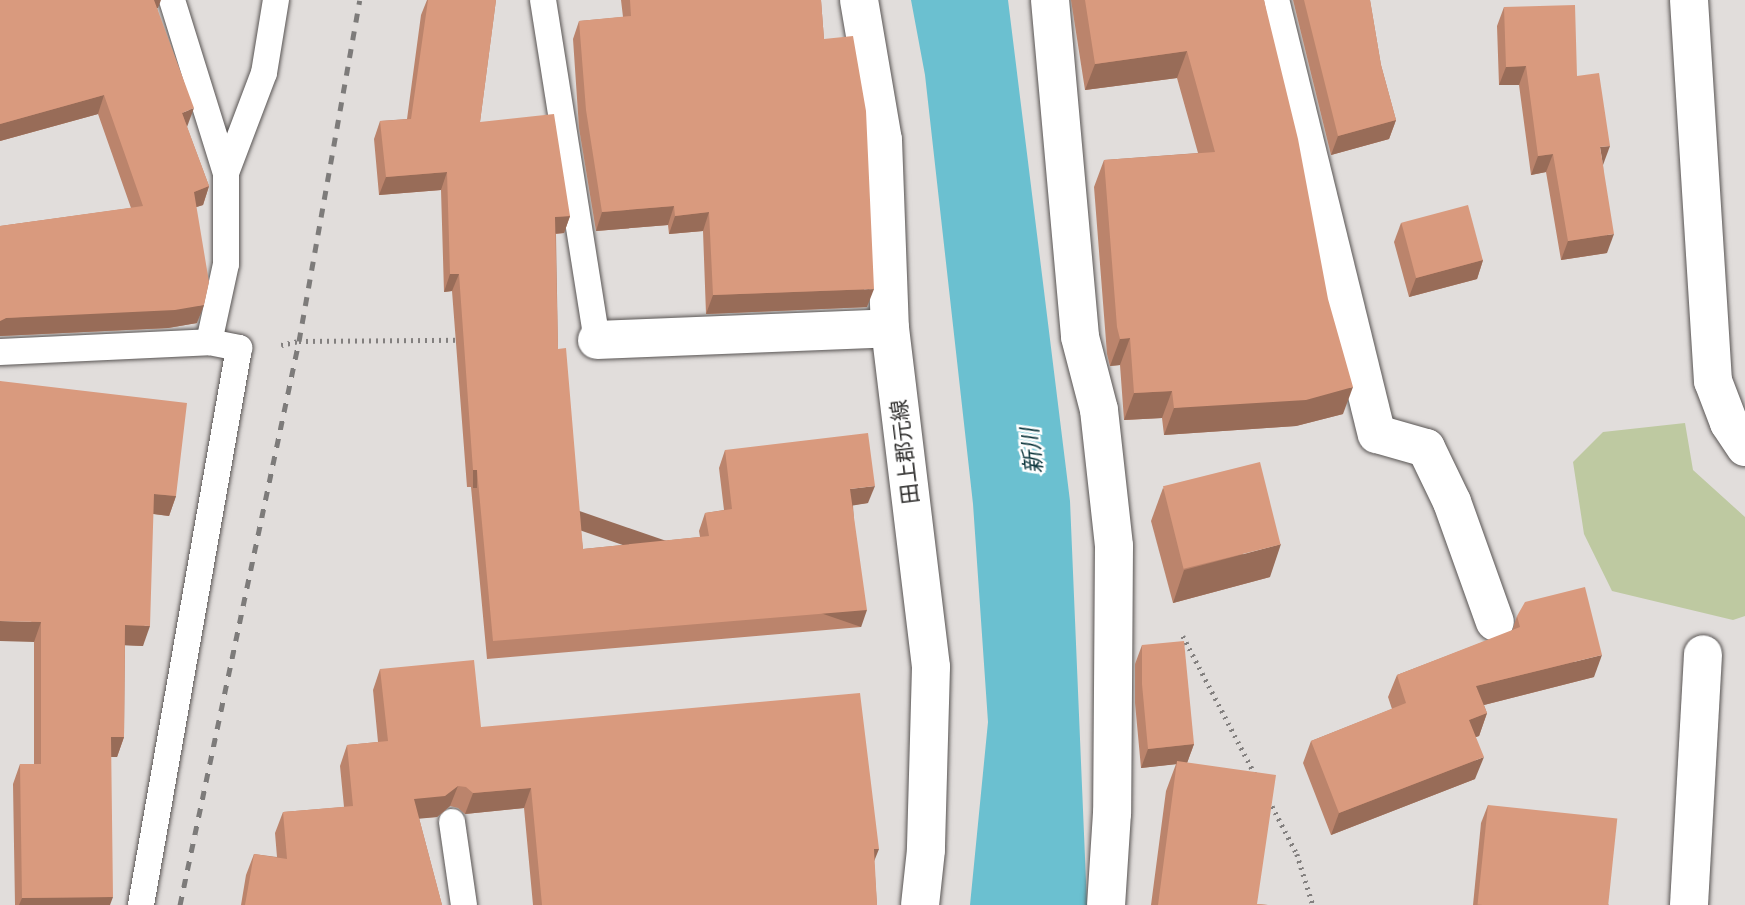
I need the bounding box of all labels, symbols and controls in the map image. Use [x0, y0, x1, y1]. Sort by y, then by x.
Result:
street label: 田上郡元線 [886, 398, 924, 506]
water label: 新川 [1016, 427, 1048, 475]

